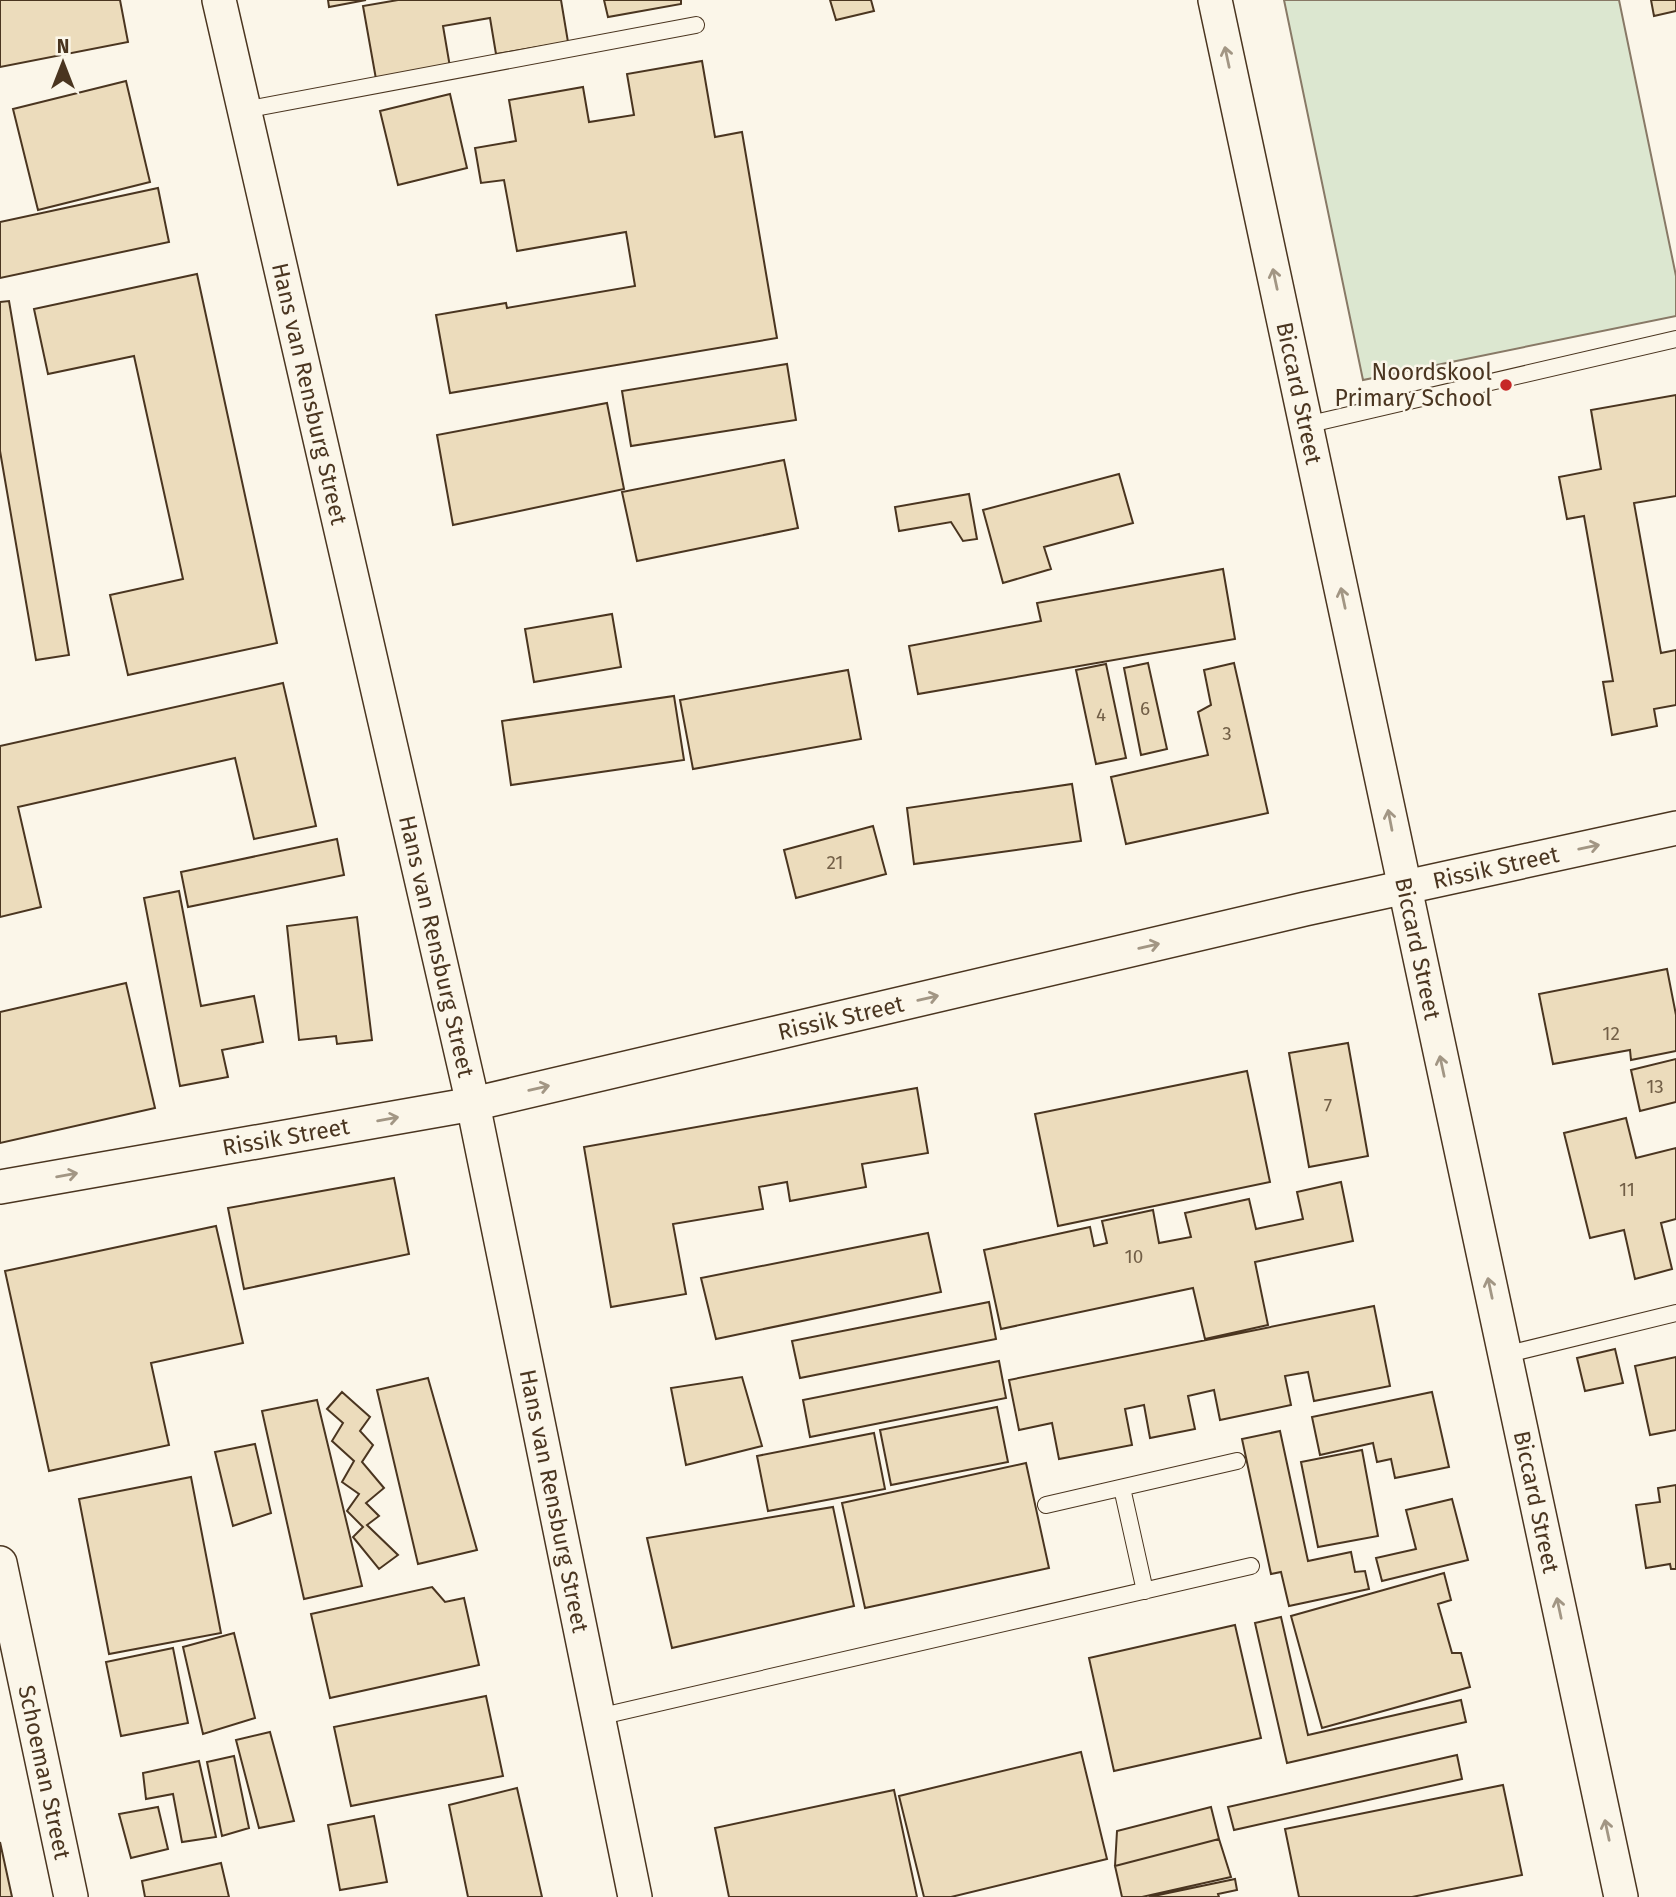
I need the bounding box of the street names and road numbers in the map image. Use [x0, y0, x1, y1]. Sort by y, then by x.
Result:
street label: Hans van Rensburg Street [266, 260, 353, 528]
street label: Biccard Street [1270, 319, 1328, 468]
street label: Hans van Rensburg Street [393, 813, 481, 1081]
street label: Rissik Street [1430, 840, 1562, 895]
street label: Biccard Street [1389, 875, 1447, 1023]
street label: Rissik Street [775, 989, 907, 1046]
street label: Rissik Street [220, 1112, 352, 1162]
street label: Hans van Rensburg Street [514, 1367, 595, 1636]
street label: Biccard Street [1508, 1428, 1565, 1576]
street label: Schoeman Street [12, 1683, 77, 1863]

